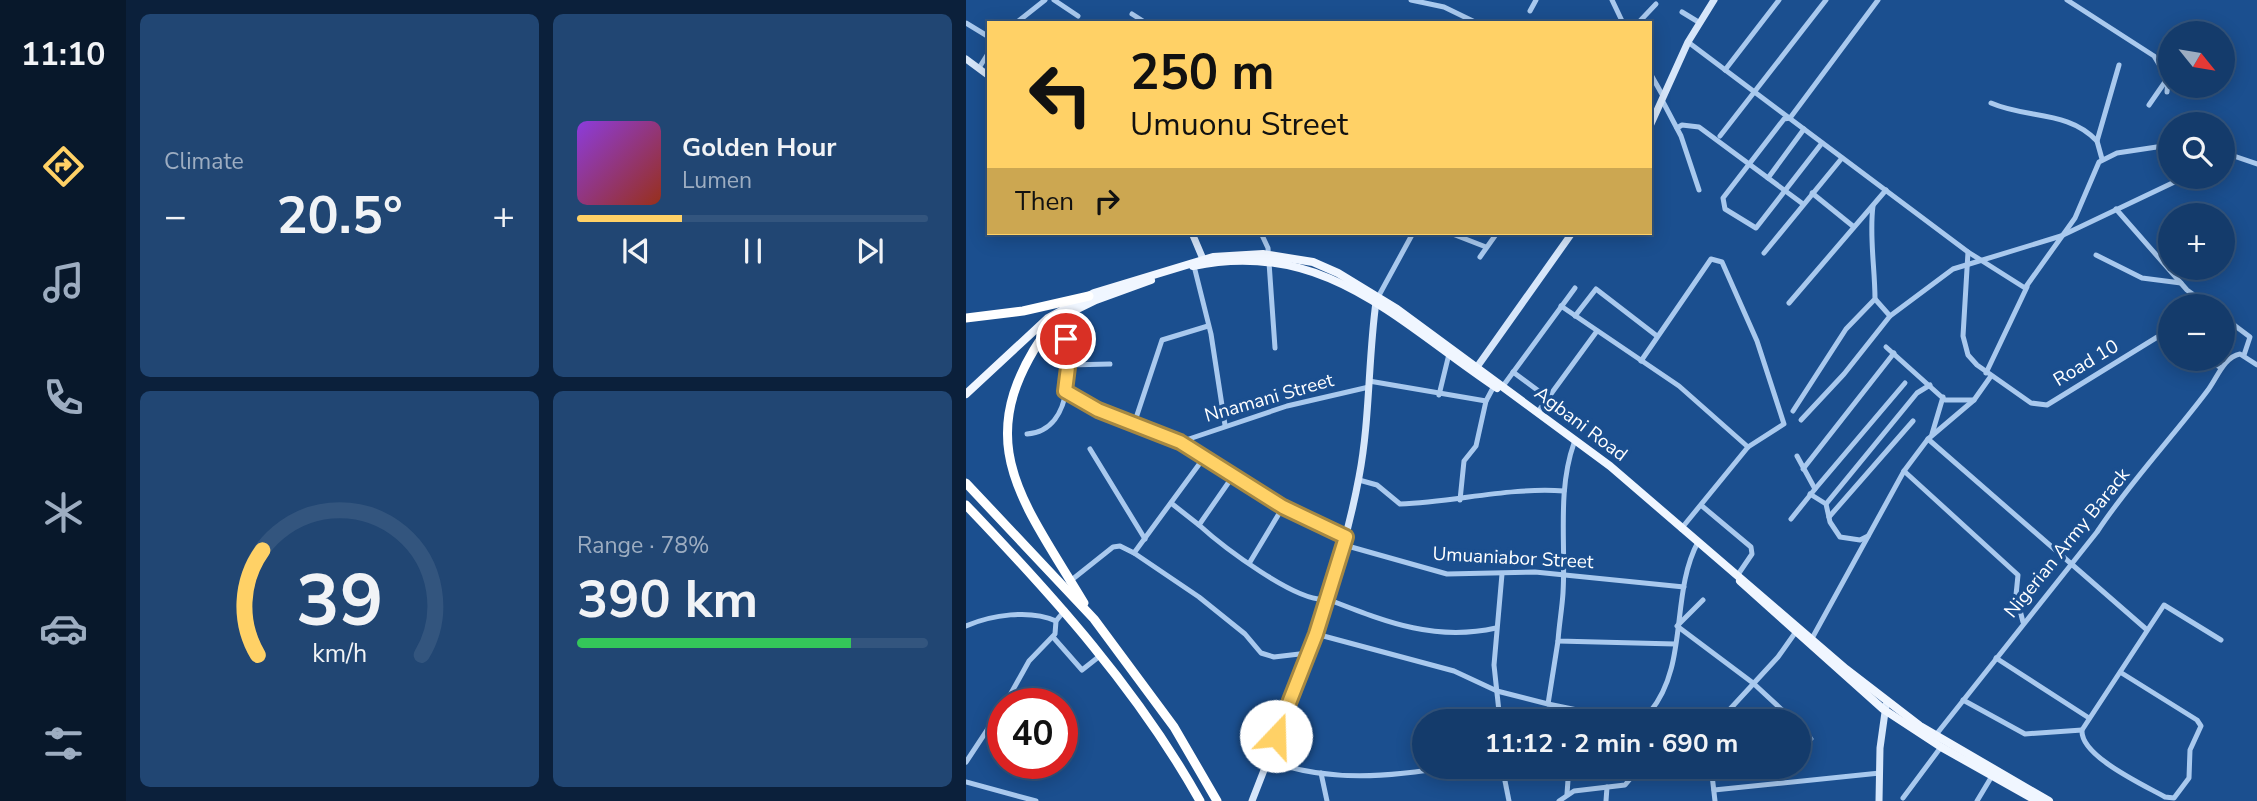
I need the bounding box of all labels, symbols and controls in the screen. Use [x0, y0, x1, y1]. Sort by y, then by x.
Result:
north arrow [2158, 21, 2235, 98]
map controls [2158, 21, 2235, 371]
text: 11:10 [21, 33, 105, 76]
text: 250 m [1130, 39, 1274, 106]
icon: left [1015, 49, 1106, 140]
text: Umuonu Street [1130, 103, 1348, 146]
button: search [2158, 112, 2235, 189]
text: Golden Hour [682, 130, 837, 165]
icon: directions [39, 142, 88, 191]
text: Climate [164, 146, 244, 177]
text: Lumen [682, 165, 752, 196]
text: 20.5° [276, 180, 403, 251]
icon: right [1088, 182, 1126, 220]
text: Then [1015, 184, 1074, 219]
text: − [164, 191, 187, 242]
text: + [492, 191, 515, 242]
button: + [2158, 203, 2235, 280]
icon: previous [617, 232, 655, 270]
icon: pause [734, 232, 772, 270]
icon: next [851, 232, 889, 270]
icon: music [39, 258, 88, 307]
button: − [2158, 294, 2235, 371]
pin [1036, 309, 1096, 369]
icon: arrive [1047, 320, 1085, 358]
street label: Road 10 [2048, 333, 2124, 393]
street label: Nnamani Street [1201, 367, 1337, 429]
icon: phone [39, 373, 88, 422]
street label: Agbani Road [1529, 380, 1633, 468]
street label: Nigerian Army Barack [1998, 462, 2136, 624]
icon: climate [39, 488, 88, 537]
text: Range · 78% [577, 530, 709, 561]
street label: Umuaniabor Street [1432, 541, 1595, 575]
text: 39 [296, 551, 383, 651]
text: 390 km [577, 564, 758, 635]
icon: car [39, 604, 88, 653]
text: km/h [312, 637, 367, 671]
speed limit sign: 40 [987, 688, 1078, 779]
position arrow [1239, 699, 1313, 773]
icon: filters [39, 719, 88, 768]
text: 11:12 · 2 min · 690 m [1485, 726, 1738, 761]

